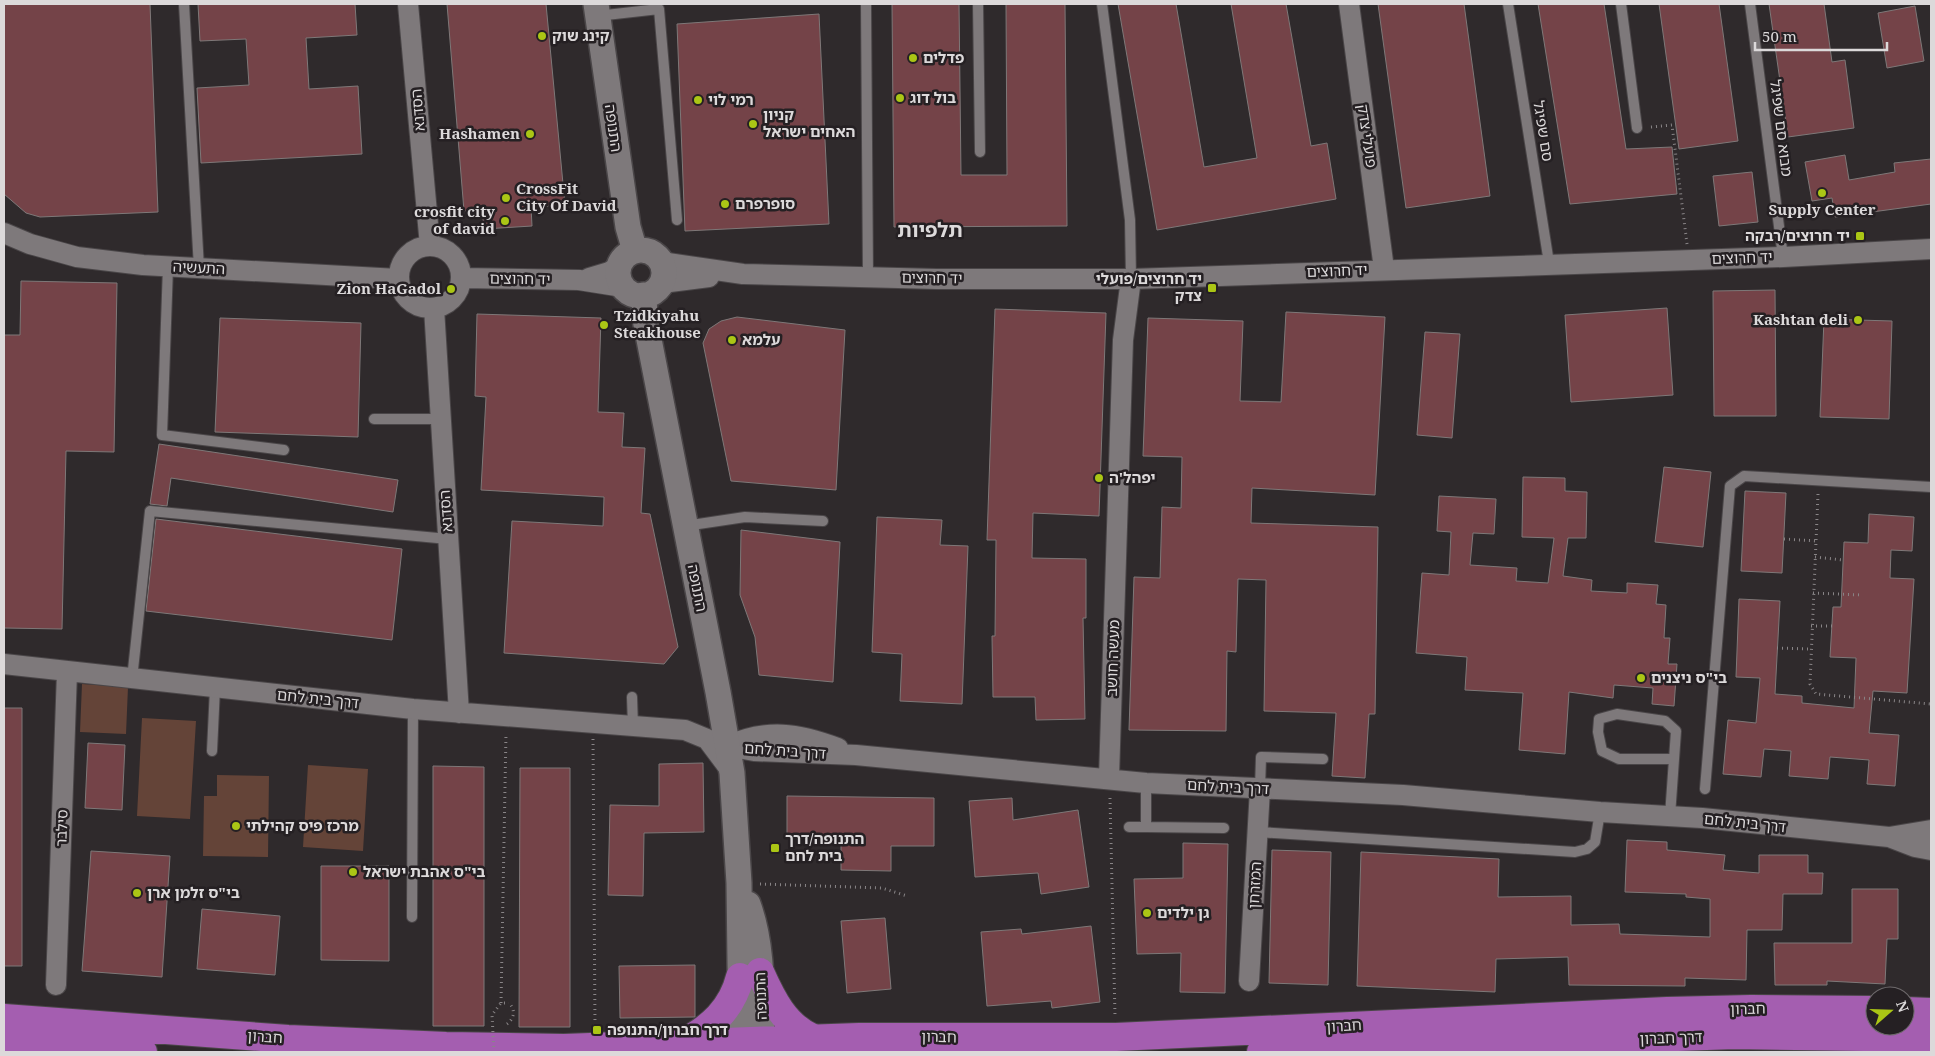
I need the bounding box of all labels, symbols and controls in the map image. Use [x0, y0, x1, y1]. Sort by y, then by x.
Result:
scale bar [1755, 20, 1888, 52]
place label: קינג שוק [552, 25, 610, 45]
text: 50 m [1762, 26, 1797, 46]
marker: קינג שוק [536, 30, 548, 42]
place label: פדלים [923, 47, 964, 67]
marker: פדלים [907, 52, 919, 64]
street label: מבוא סם שפיגל [1766, 78, 1798, 178]
place label: בול דוג [910, 87, 956, 107]
street label: הסדנא [405, 88, 429, 132]
place label: רמי לוי [708, 89, 754, 109]
marker: בול דוג [894, 92, 906, 104]
marker: רמי לוי [692, 94, 704, 106]
street label: סם שפיגל [1529, 99, 1559, 163]
street label: התנופה [601, 103, 627, 153]
street label: פועלי צדק [1354, 103, 1382, 169]
place label: קניון האחים ישראל [763, 104, 855, 141]
marker: קניון האחים ישראל [747, 118, 759, 130]
place label: Hashamen [439, 123, 520, 143]
marker: Hashamen [524, 128, 536, 140]
place label: CrossFit City Of David [516, 178, 617, 215]
marker: Supply Center [1816, 187, 1828, 199]
marker: CrossFit City Of David [500, 192, 512, 204]
place label: סופרפרם [735, 193, 795, 213]
marker: סופרפרם [719, 198, 731, 210]
place label: Supply Center [1768, 199, 1876, 219]
place label: crosfit city of david [414, 201, 495, 238]
marker: crosfit city of david [499, 215, 511, 227]
district label: תלפיות [897, 216, 963, 243]
place label: יד חרוצים/רבקה [1745, 225, 1850, 245]
marker: יד חרוצים/רבקה [1854, 230, 1866, 242]
street label: יד חרוצים [1711, 246, 1773, 268]
street label: התעשיה [172, 256, 226, 278]
street label: יד חרוצים [1306, 259, 1368, 281]
street label: יד חרוצים [901, 266, 963, 288]
street label: יד חרוצים [489, 267, 551, 289]
place label: יד חרוצים/פועלי צדק [1096, 268, 1202, 305]
place label: Zion HaGadol [337, 278, 442, 298]
marker: יד חרוצים/פועלי צדק [1206, 282, 1218, 294]
marker: Zion HaGadol [445, 283, 457, 295]
place label: Tzidkiyahu Steakhouse [614, 305, 701, 342]
place label: Kashtan deli [1753, 309, 1849, 329]
marker: Kashtan deli [1852, 314, 1864, 326]
marker: Tzidkiyahu Steakhouse [598, 319, 610, 331]
place label: עלמא [742, 329, 780, 349]
marker: עלמא [726, 334, 738, 346]
place label: יפהל'ה [1109, 467, 1156, 487]
marker: יפהל'ה [1093, 472, 1105, 484]
street label: הסדנא [434, 489, 456, 533]
street label: התנופה [684, 562, 712, 613]
street label: מעשה חושב [1101, 619, 1123, 697]
place label: בי"ס ניצנים [1651, 667, 1727, 687]
marker: בי"ס ניצנים [1635, 672, 1647, 684]
street label: דרך בית לחם [276, 684, 360, 712]
street label: דרך בית לחם [743, 737, 827, 763]
street label: דרך בית לחם [1186, 774, 1270, 798]
street label: דרך בית לחם [1703, 808, 1787, 836]
street label: סילבר [50, 809, 72, 847]
place label: מרכז פיס קהילתי [246, 815, 359, 835]
marker: מרכז פיס קהילתי [230, 820, 242, 832]
place label: התנופה/דרך בית לחם [785, 828, 864, 865]
marker: התנופה/דרך בית לחם [769, 842, 781, 854]
place label: בי"ס אהבת ישראל [363, 861, 485, 881]
street label: המזרחן [1243, 861, 1265, 909]
marker: בי"ס אהבת ישראל [347, 866, 359, 878]
place label: בי"ס זלמן ארן [147, 882, 240, 902]
marker: בי"ס זלמן ארן [131, 887, 143, 899]
place label: גן ילדים [1157, 902, 1209, 922]
marker: גן ילדים [1141, 907, 1153, 919]
street label: התנופה [749, 972, 771, 1020]
north arrow [1865, 986, 1915, 1036]
street label: חברון [1730, 998, 1766, 1018]
text: N [1892, 998, 1914, 1015]
street label: חברון [1326, 1014, 1362, 1036]
place label: דרך חברון/התנופה [607, 1019, 728, 1039]
marker: דרך חברון/התנופה [591, 1024, 603, 1036]
street label: חברון [247, 1025, 283, 1047]
street label: חברון [921, 1026, 957, 1046]
street label: דרך חברון [1639, 1026, 1703, 1048]

